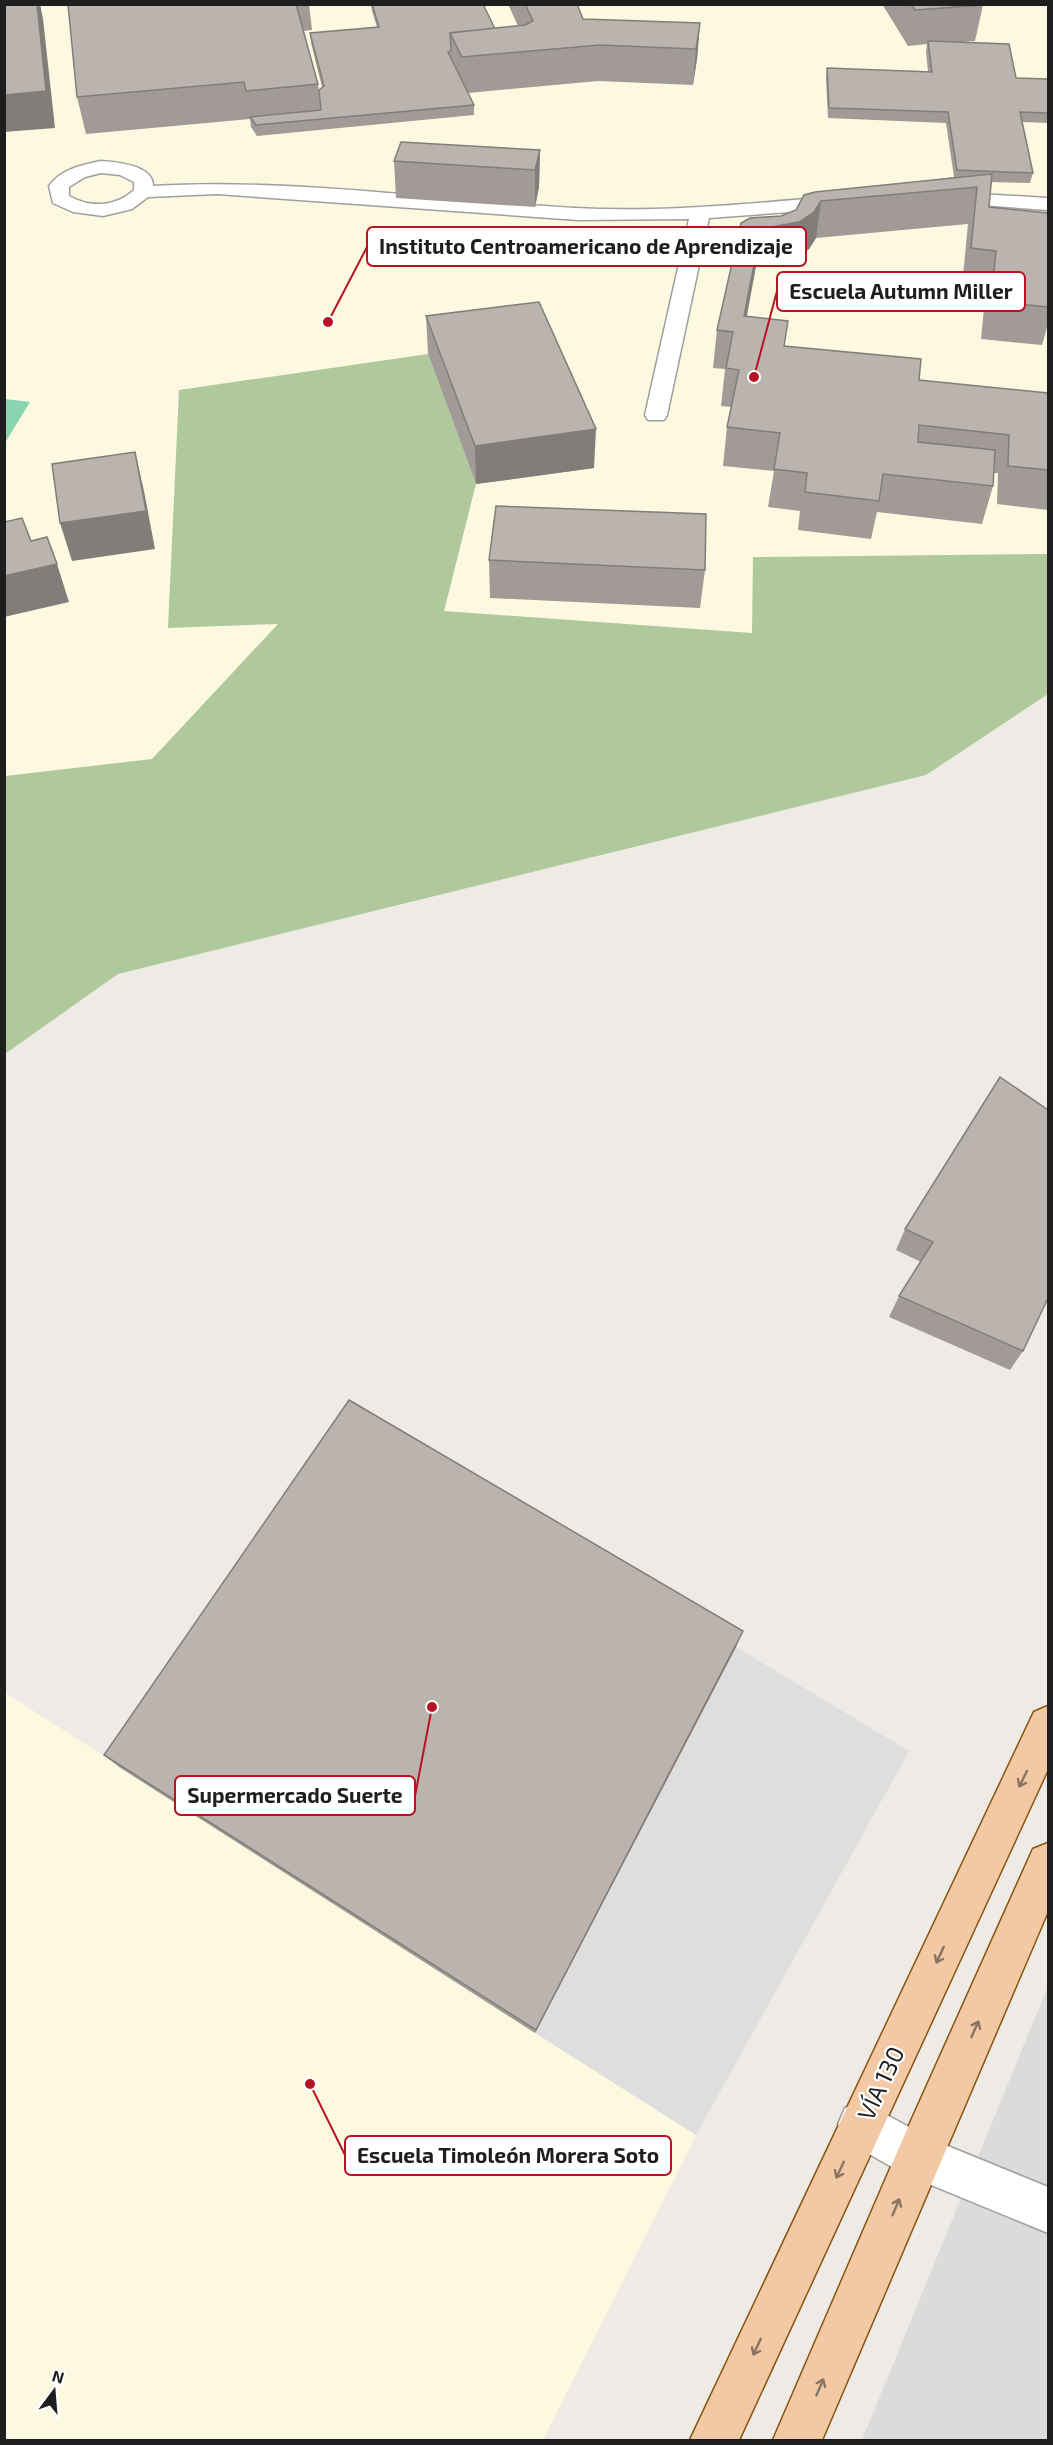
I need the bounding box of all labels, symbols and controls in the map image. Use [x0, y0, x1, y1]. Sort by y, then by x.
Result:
callout: Instituto Centroamericano de Aprendizaje [367, 227, 806, 266]
text: Instituto Centroamericano de Aprendizaje [379, 233, 793, 258]
callout: Escuela Autumn Miller [777, 272, 1025, 311]
text: Escuela Autumn Miller [789, 278, 1013, 303]
one-way arrow [1016, 1769, 1028, 1787]
callout: Supermercado Suerte [175, 1776, 415, 1815]
text: Supermercado Suerte [187, 1782, 403, 1807]
one-way arrow [933, 1946, 945, 1964]
one-way arrow [970, 2020, 981, 2038]
street label: VÍA 130 [850, 2042, 910, 2124]
callout: Escuela Timoleón Morera Soto [345, 2136, 671, 2175]
text: Escuela Timoleón Morera Soto [357, 2142, 659, 2167]
one-way arrow [833, 2161, 845, 2179]
one-way arrow [891, 2199, 902, 2217]
one-way arrow [751, 2337, 763, 2355]
north arrow [24, 2361, 84, 2421]
text: N [50, 2365, 66, 2387]
one-way arrow [815, 2378, 826, 2396]

